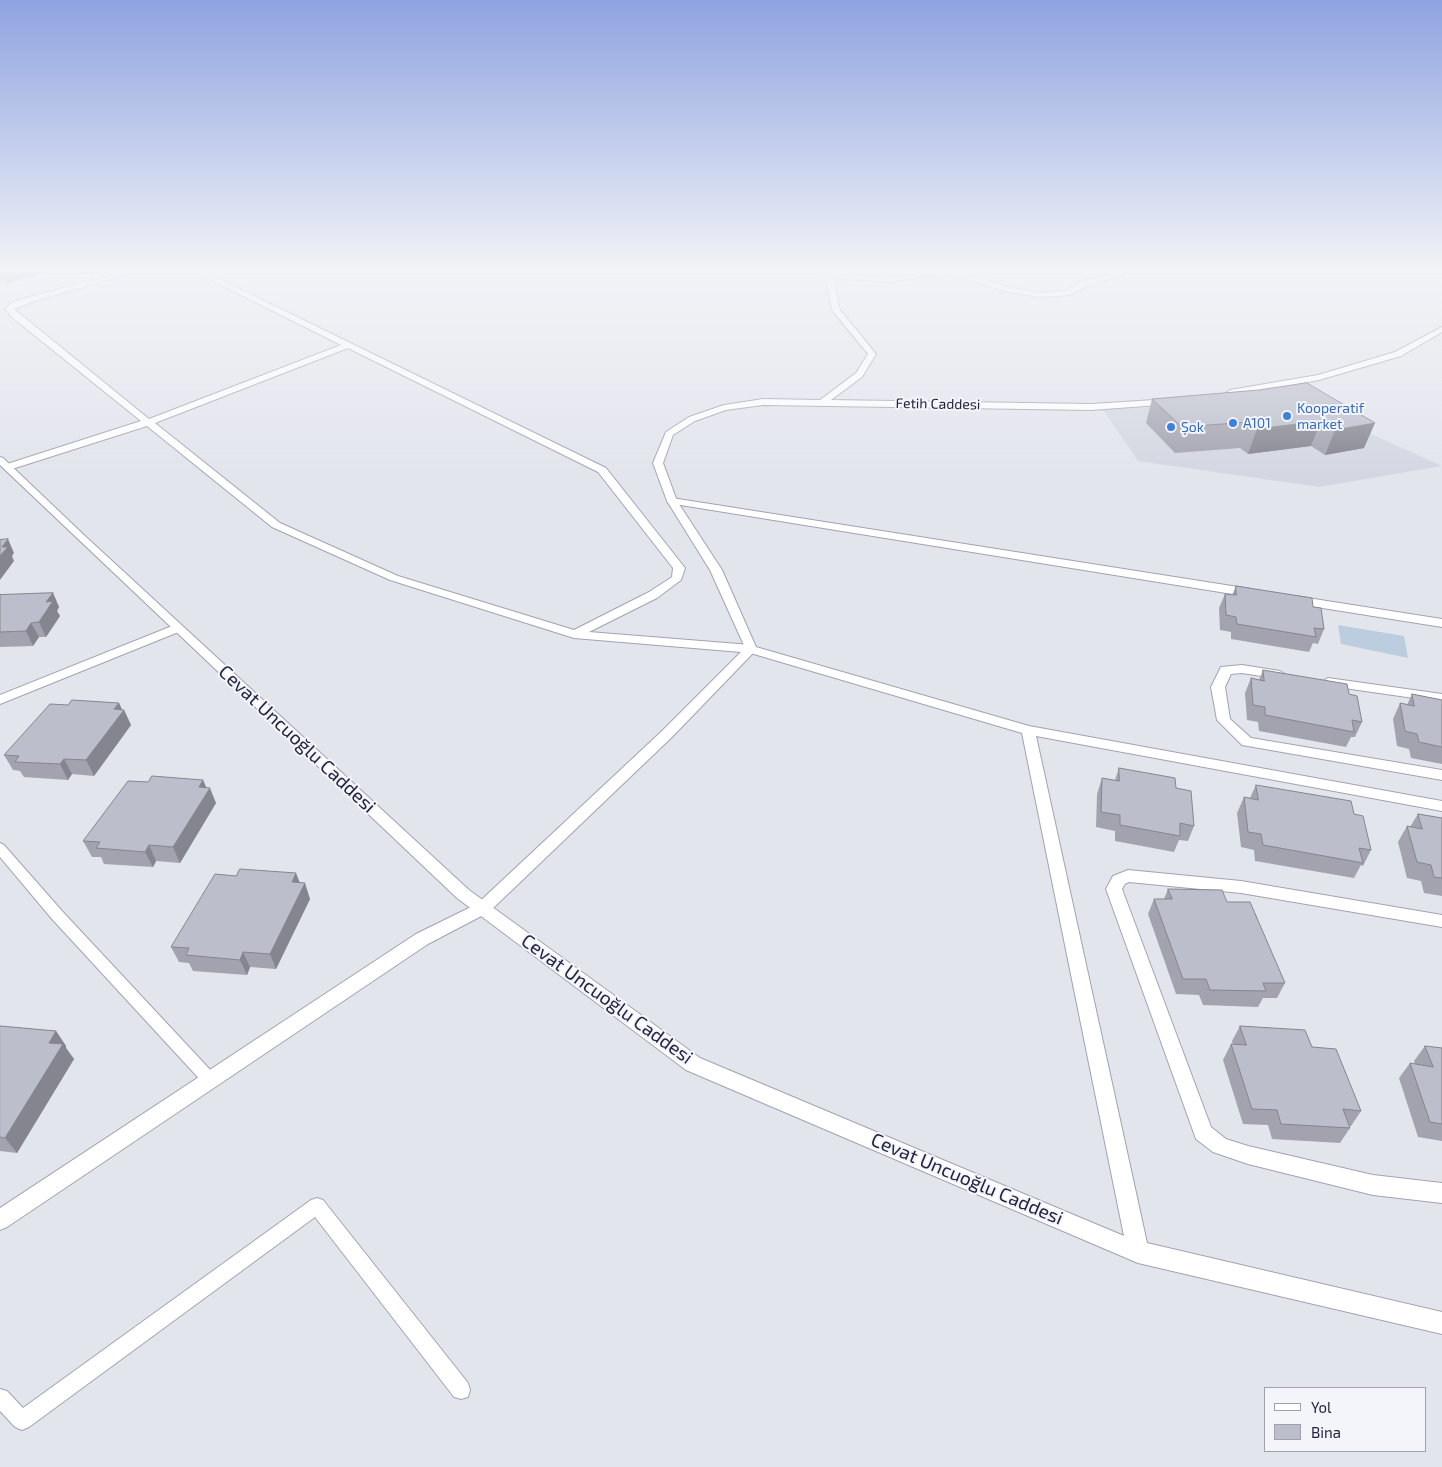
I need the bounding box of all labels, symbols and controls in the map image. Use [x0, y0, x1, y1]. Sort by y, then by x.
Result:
street label: Fetih Caddesi [896, 395, 980, 413]
place label: Kooperatif market [1297, 400, 1364, 432]
marker: Kooperatif market [1281, 410, 1293, 422]
place label: A101 [1243, 415, 1271, 431]
marker: A101 [1227, 417, 1239, 429]
place label: Şok [1181, 419, 1204, 435]
marker: Şok [1165, 421, 1177, 433]
street label: Cevat Uncuoğlu Caddesi [214, 660, 380, 818]
street label: Cevat Uncuoğlu Caddesi [517, 929, 697, 1069]
street label: Cevat Uncuoğlu Caddesi [868, 1128, 1066, 1230]
legend [1264, 1387, 1427, 1452]
text: Yol [1311, 1398, 1332, 1416]
text: Bina [1311, 1423, 1341, 1441]

